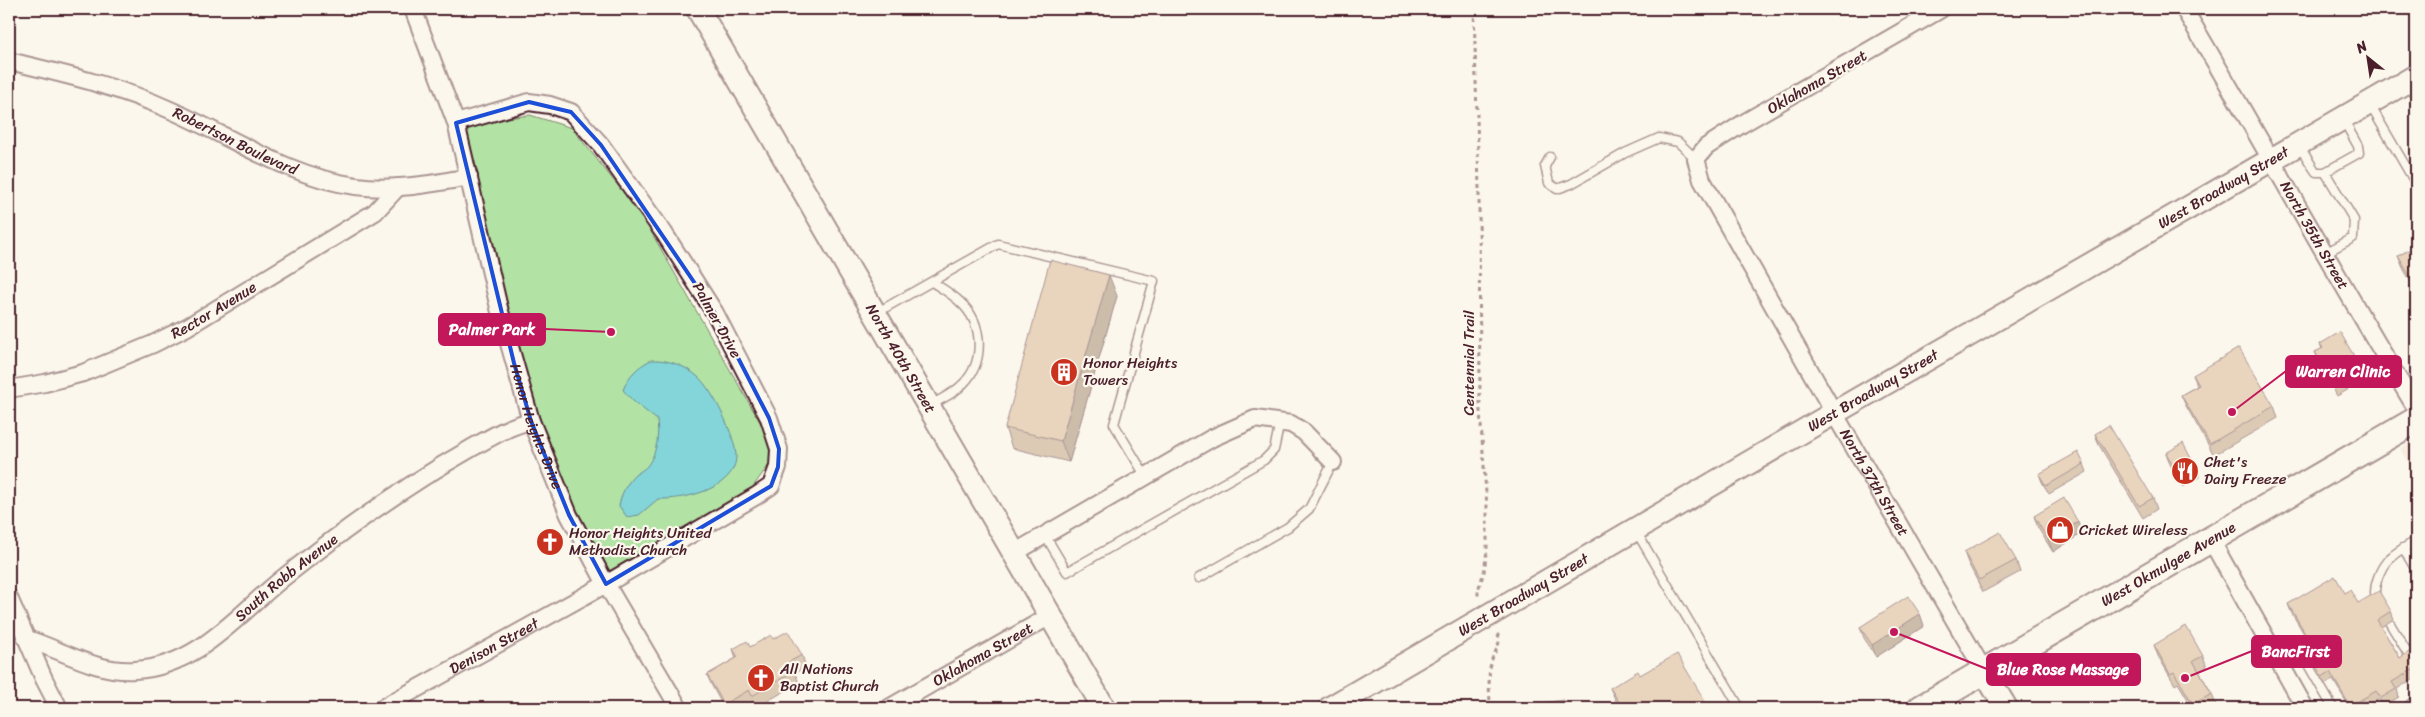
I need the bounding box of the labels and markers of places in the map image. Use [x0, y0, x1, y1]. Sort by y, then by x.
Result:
callout: Palmer Park [439, 314, 545, 345]
place label: Honor Heights Towers [1083, 350, 1178, 393]
callout: Warren Clinic [2286, 356, 2401, 387]
building icon: Honor Heights Towers [1049, 357, 1079, 387]
place label: Chet's Dairy Freeze [2204, 449, 2287, 492]
restaurant icon: Chet's Dairy Freeze [2170, 456, 2200, 486]
shop icon: Cricket Wireless [2045, 515, 2075, 545]
place label: Cricket Wireless [2079, 517, 2188, 543]
place label: Honor Heights United Methodist Church [569, 520, 712, 563]
church icon: Honor Heights United Methodist Church [535, 527, 565, 557]
callout: BancFirst [2252, 636, 2341, 667]
callout: Blue Rose Massage [1987, 654, 2140, 685]
place label: All Nations Baptist Church [779, 656, 879, 699]
church icon: All Nations Baptist Church [746, 663, 776, 693]

